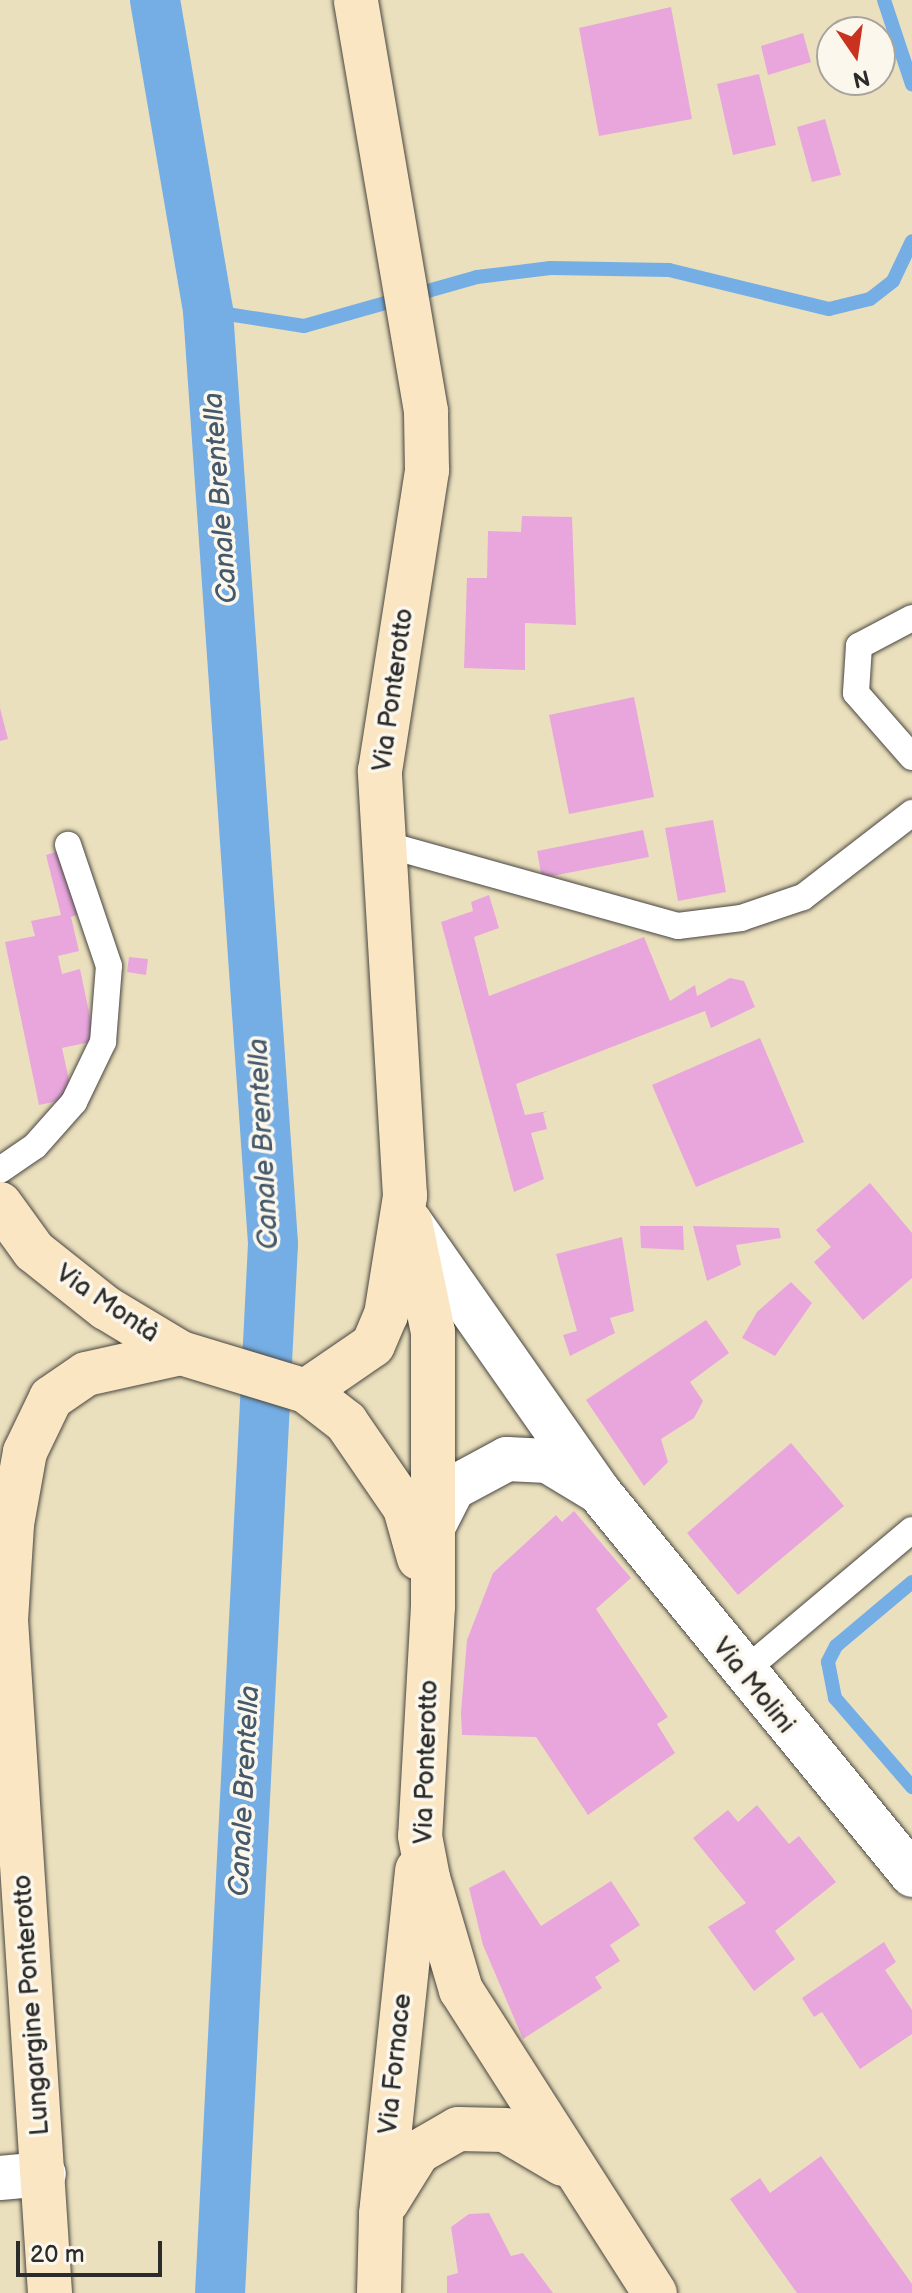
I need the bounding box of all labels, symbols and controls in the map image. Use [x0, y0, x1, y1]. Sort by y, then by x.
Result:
north arrow [816, 16, 896, 96]
text: N [850, 63, 872, 93]
water label: Canale Brentella [197, 391, 245, 605]
street label: Via Ponterotto [367, 606, 421, 774]
water label: Canale Brentella [242, 1038, 286, 1250]
street label: Via Montà [49, 1258, 165, 1350]
street label: Via Molini [705, 1632, 801, 1740]
street label: Via Ponterotto [409, 1679, 445, 1845]
water label: Canale Brentella [223, 1685, 267, 1897]
street label: Lungargine Ponterotto [7, 1873, 57, 2137]
street label: Via Fornace [373, 1992, 419, 2136]
scale bar [20, 2225, 166, 2275]
text: 20 m [30, 2240, 85, 2269]

